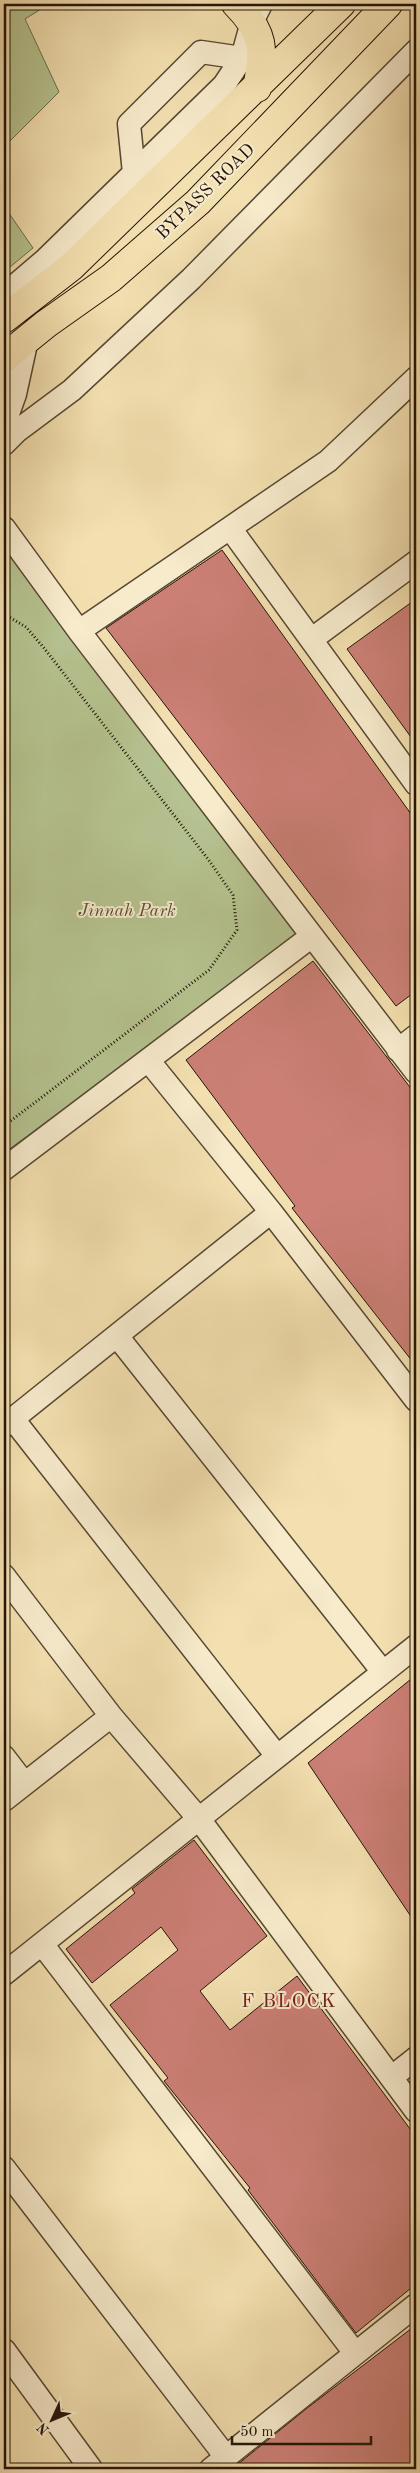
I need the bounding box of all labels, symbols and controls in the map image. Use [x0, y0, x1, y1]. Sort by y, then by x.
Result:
street label: BYPASS ROAD [153, 140, 258, 243]
park label: Jinnah Park [78, 902, 176, 920]
district label: F BLOCK [241, 1992, 337, 2012]
north arrow [28, 2396, 78, 2446]
scale bar [232, 2413, 371, 2445]
text: N [34, 2419, 52, 2437]
text: 50 m [240, 2425, 274, 2440]

